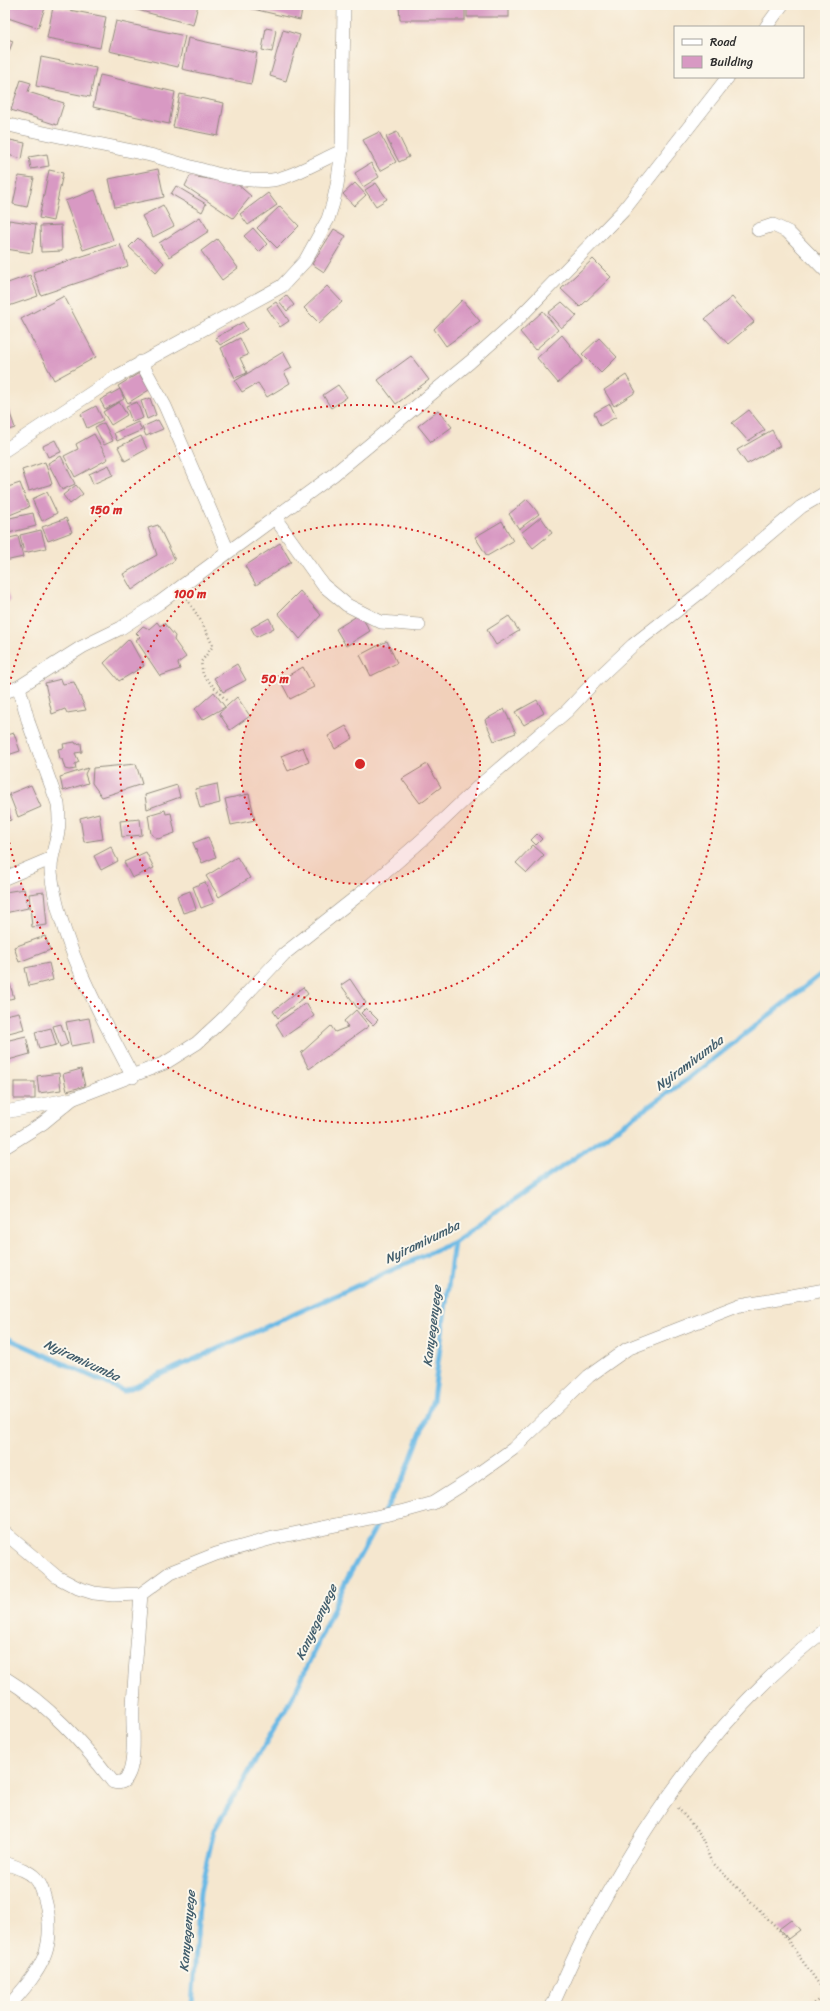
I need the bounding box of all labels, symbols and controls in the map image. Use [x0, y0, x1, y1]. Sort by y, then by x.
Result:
legend [674, 26, 804, 78]
text: Road [710, 31, 737, 53]
text: Building [710, 51, 753, 73]
text: 150 m [90, 499, 123, 521]
text: 100 m [174, 583, 207, 605]
text: 50 m [261, 668, 289, 690]
centre of rings [353, 757, 367, 771]
water label: Nyiramivumba [650, 1028, 730, 1097]
water label: Nyiramivumba [380, 1213, 465, 1270]
water label: Kanyegenyege [416, 1283, 449, 1368]
water label: Nyiramivumba [40, 1332, 125, 1388]
water label: Kanyegenyege [288, 1579, 344, 1664]
water label: Kanyegenyege [172, 1888, 202, 1973]

